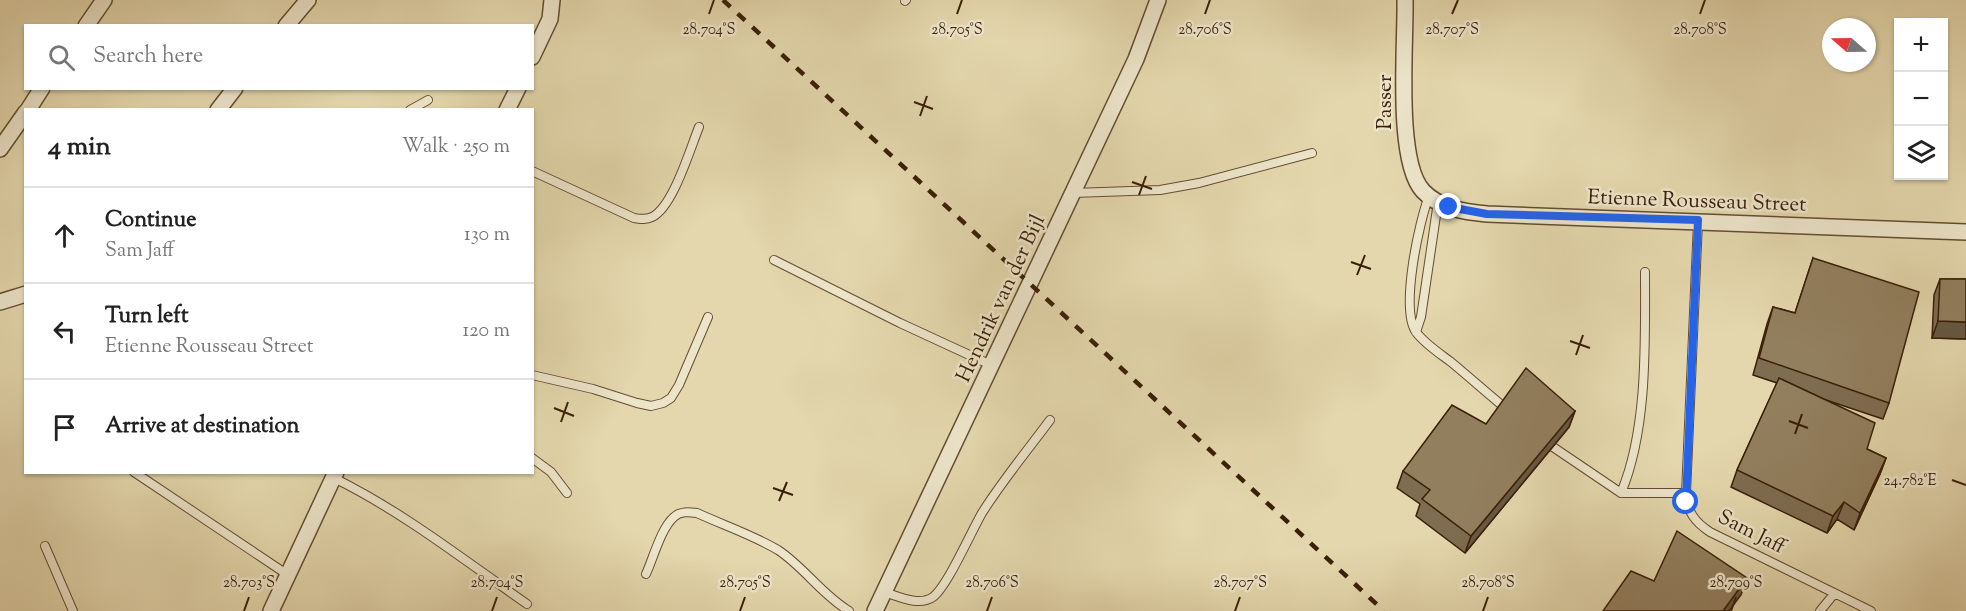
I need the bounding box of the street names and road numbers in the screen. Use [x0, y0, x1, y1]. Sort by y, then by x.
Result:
street label: Passer [1371, 74, 1401, 130]
street label: Etienne Rousseau Street [1587, 183, 1807, 221]
street label: Hendrik van der Bijl [950, 210, 1054, 388]
street label: Sam Jaff [1712, 503, 1791, 563]

